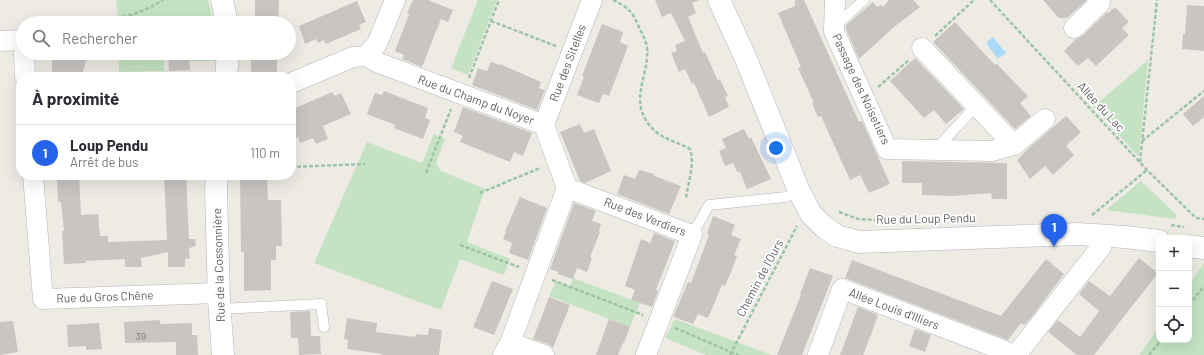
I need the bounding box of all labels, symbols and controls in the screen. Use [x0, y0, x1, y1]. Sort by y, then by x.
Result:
search box [16, 16, 296, 60]
street label: Rue des Sitelles [546, 22, 588, 103]
icon: search [30, 27, 52, 49]
text: Rechercher [62, 29, 138, 47]
street label: Passage des Noisetiers [830, 31, 894, 146]
street label: Rue du Champ du Noyer [416, 72, 537, 127]
street label: Allée du Lac [1075, 79, 1128, 134]
text: À proximité [32, 88, 119, 108]
text: Loup Pendu [70, 136, 148, 154]
your location [766, 138, 786, 158]
text: 1 [43, 145, 47, 161]
text: 110 m [250, 145, 280, 161]
text: Arrêt de bus [70, 154, 138, 170]
street label: Rue des Verdiers [602, 194, 689, 238]
street label: Rue de la Cossonnière [209, 208, 227, 322]
street label: Rue du Loup Pendu [876, 210, 976, 226]
pin: 1 [1041, 214, 1067, 247]
map controls [1156, 235, 1192, 343]
button: + [1156, 235, 1192, 271]
street label: Chemin de l'Ours [733, 236, 785, 319]
button: − [1156, 271, 1192, 307]
street label: Allée Louis d'Illiers [847, 284, 942, 332]
street label: Rue du Gros Chêne [56, 287, 154, 305]
button: locate [1156, 307, 1192, 343]
house number: 39 [136, 330, 146, 342]

